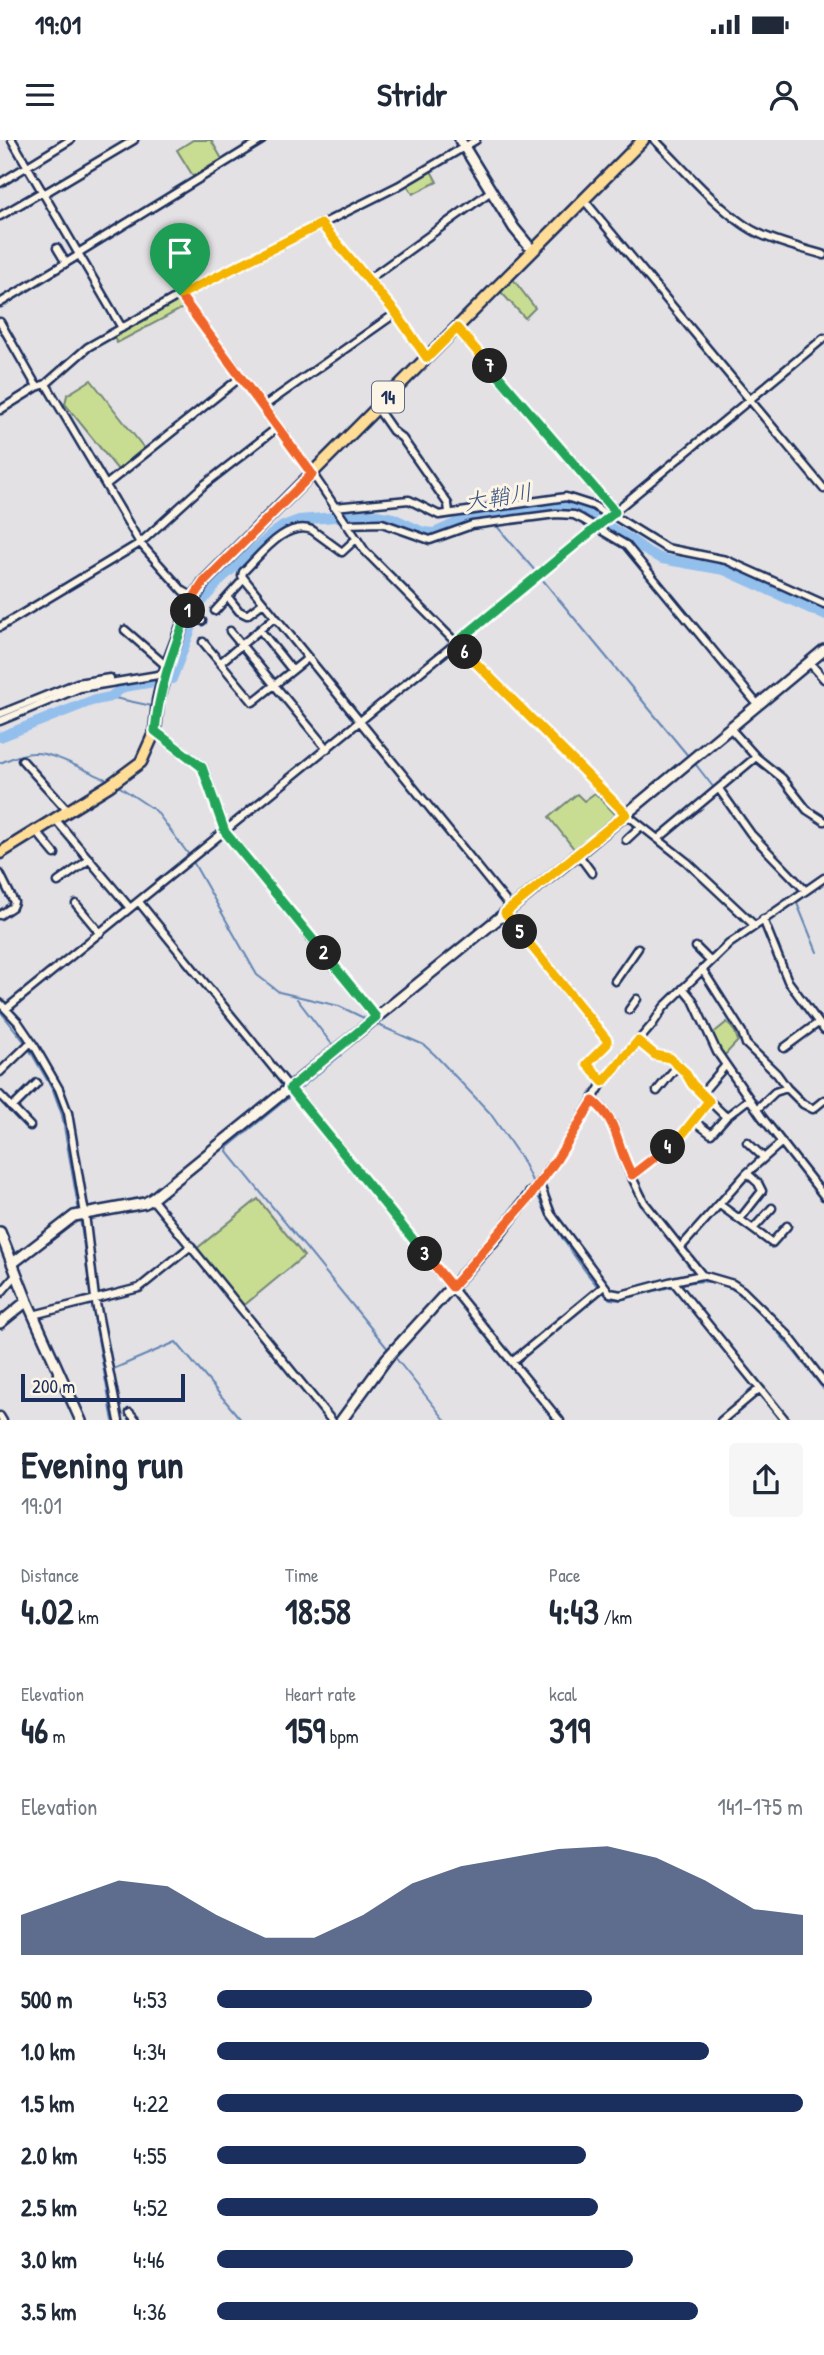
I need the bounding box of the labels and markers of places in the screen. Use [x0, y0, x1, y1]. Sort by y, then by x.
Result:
pin [150, 223, 210, 295]
pin: 7 [472, 348, 508, 384]
pin: 1 [170, 594, 206, 629]
pin: 6 [448, 634, 482, 670]
pin: 5 [503, 914, 538, 950]
pin: 2 [306, 936, 342, 970]
pin: 4 [650, 1130, 686, 1164]
pin: 3 [408, 1236, 442, 1272]

